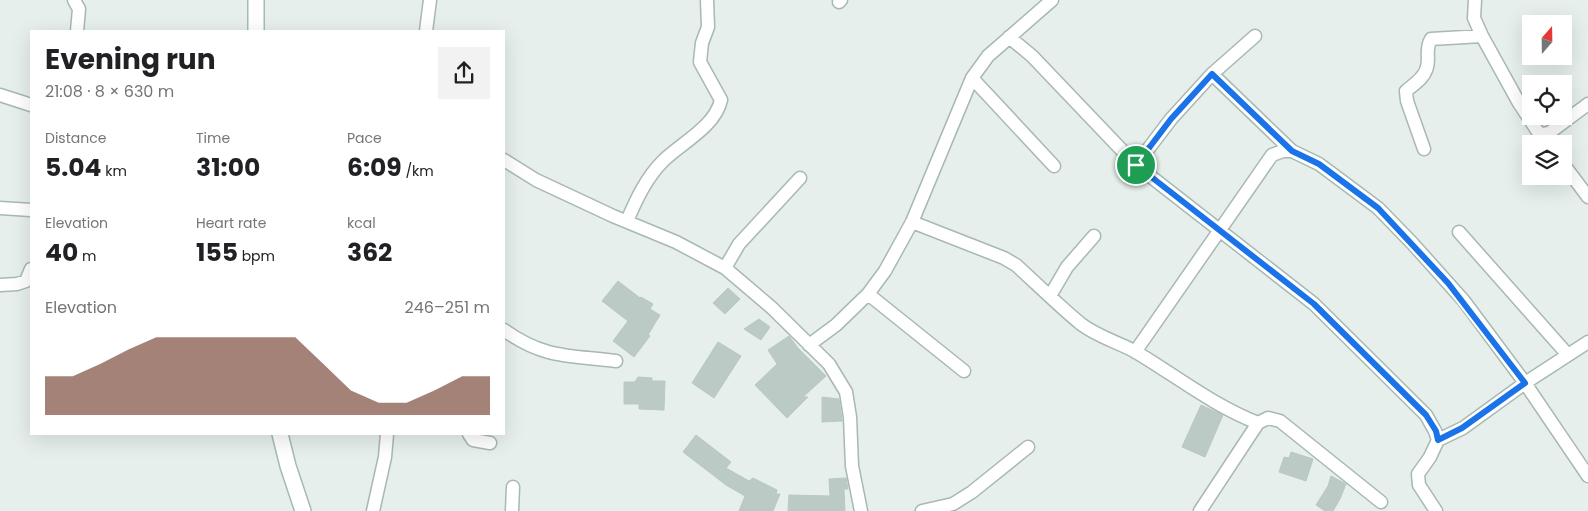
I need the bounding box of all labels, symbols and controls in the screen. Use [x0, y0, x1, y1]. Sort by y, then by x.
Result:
north arrow [1522, 15, 1572, 65]
map controls [1522, 15, 1572, 185]
text: Evening run [45, 40, 216, 79]
button: share [438, 47, 490, 99]
button: locate [1522, 75, 1572, 125]
text: 21:08 · 8 × 630 m [45, 80, 174, 103]
text: Distance [45, 128, 106, 148]
text: Time [196, 128, 230, 148]
text: Pace [347, 128, 382, 148]
button: layers [1522, 135, 1572, 185]
pin [1115, 144, 1157, 186]
text: 5.04 [45, 150, 102, 185]
text: 31:00 [196, 150, 260, 185]
text: 6:09 [347, 150, 402, 185]
icon: arrive [1122, 151, 1150, 179]
text: km [102, 161, 127, 181]
text: /km [402, 161, 434, 181]
text: Elevation [45, 213, 108, 233]
text: Heart rate [196, 213, 266, 233]
text: kcal [347, 213, 376, 233]
text: 40 [45, 235, 78, 270]
text: 155 [196, 235, 238, 270]
text: 362 [347, 235, 392, 270]
text: m [78, 246, 96, 266]
text: bpm [238, 246, 275, 266]
text: Elevation [45, 296, 117, 319]
text: 246–251 m [405, 296, 490, 319]

